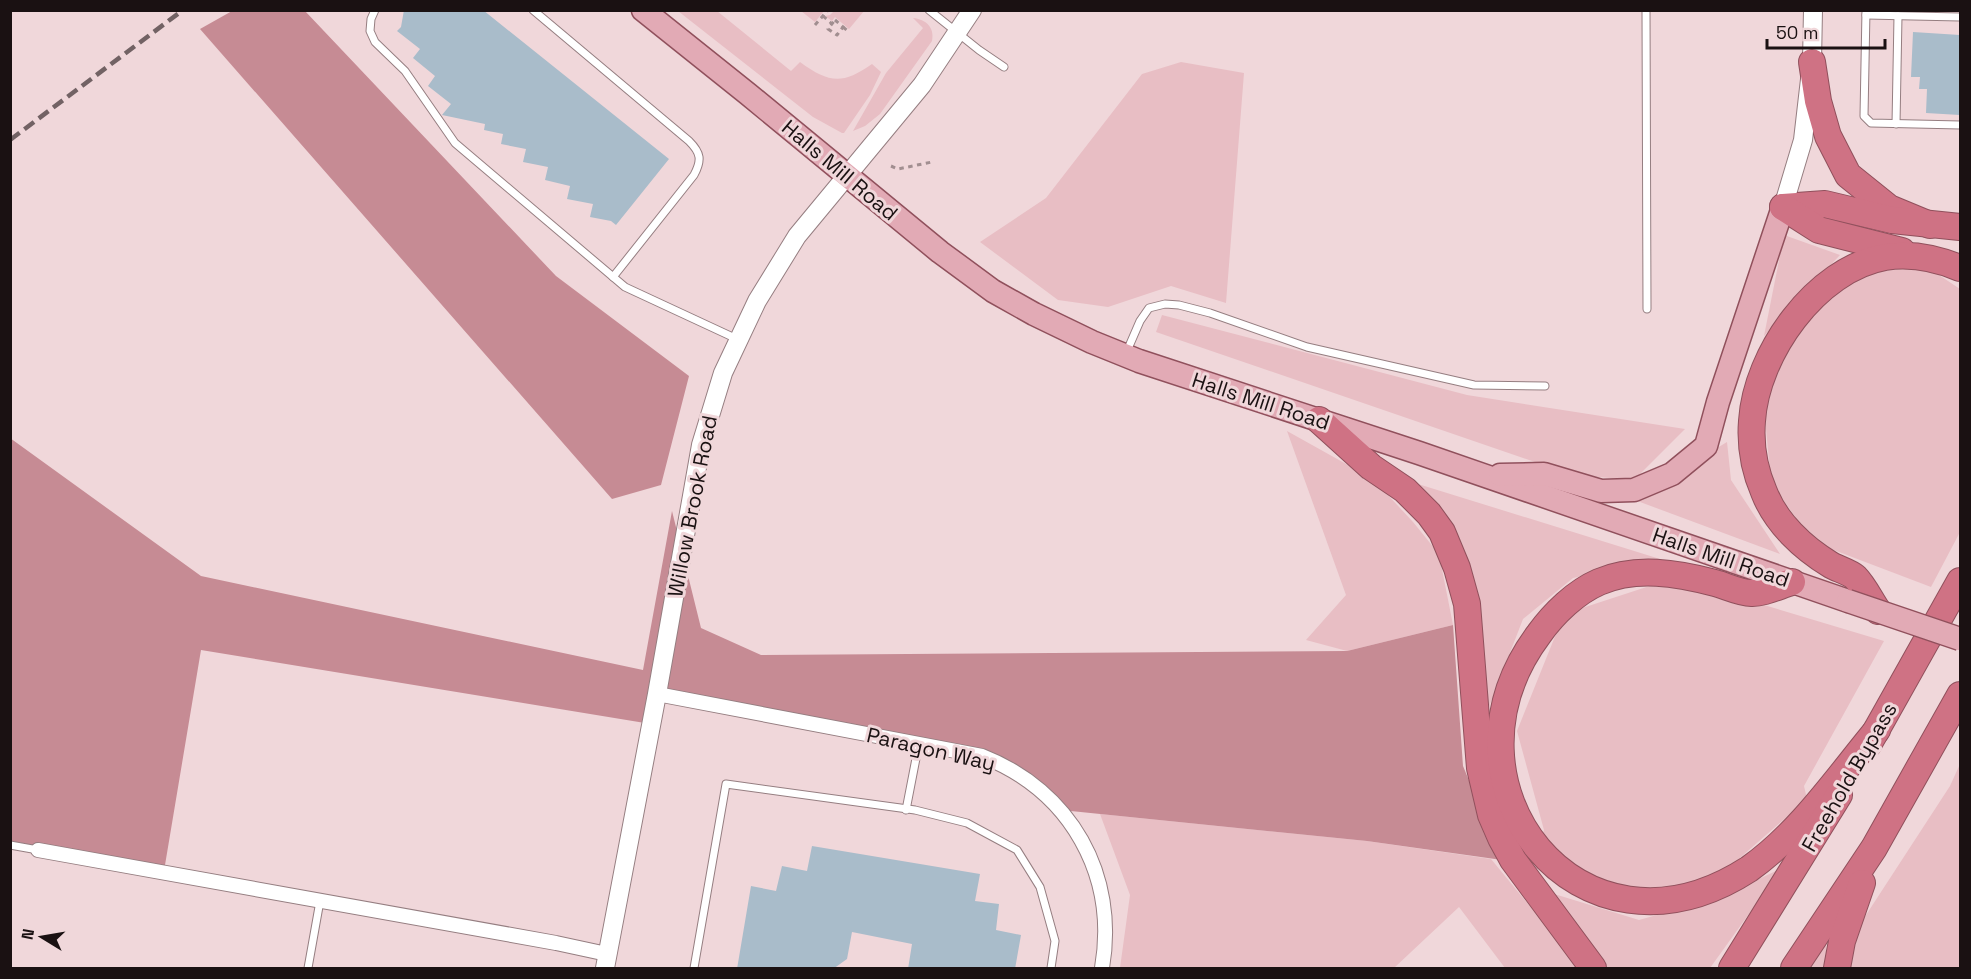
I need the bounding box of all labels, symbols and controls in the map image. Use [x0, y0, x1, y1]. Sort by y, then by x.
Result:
scale bar [1767, 12, 1886, 50]
text: 50 m [1776, 21, 1818, 44]
street label: Halls Mill Road [776, 114, 904, 226]
street label: Halls Mill Road [1189, 366, 1333, 436]
street label: Willow Brook Road [661, 413, 723, 599]
street label: Halls Mill Road [1649, 521, 1793, 593]
street label: Freehold Bypass [1795, 697, 1903, 857]
street label: Paragon Way [864, 721, 998, 777]
north arrow [12, 907, 72, 967]
text: N [16, 927, 39, 942]

